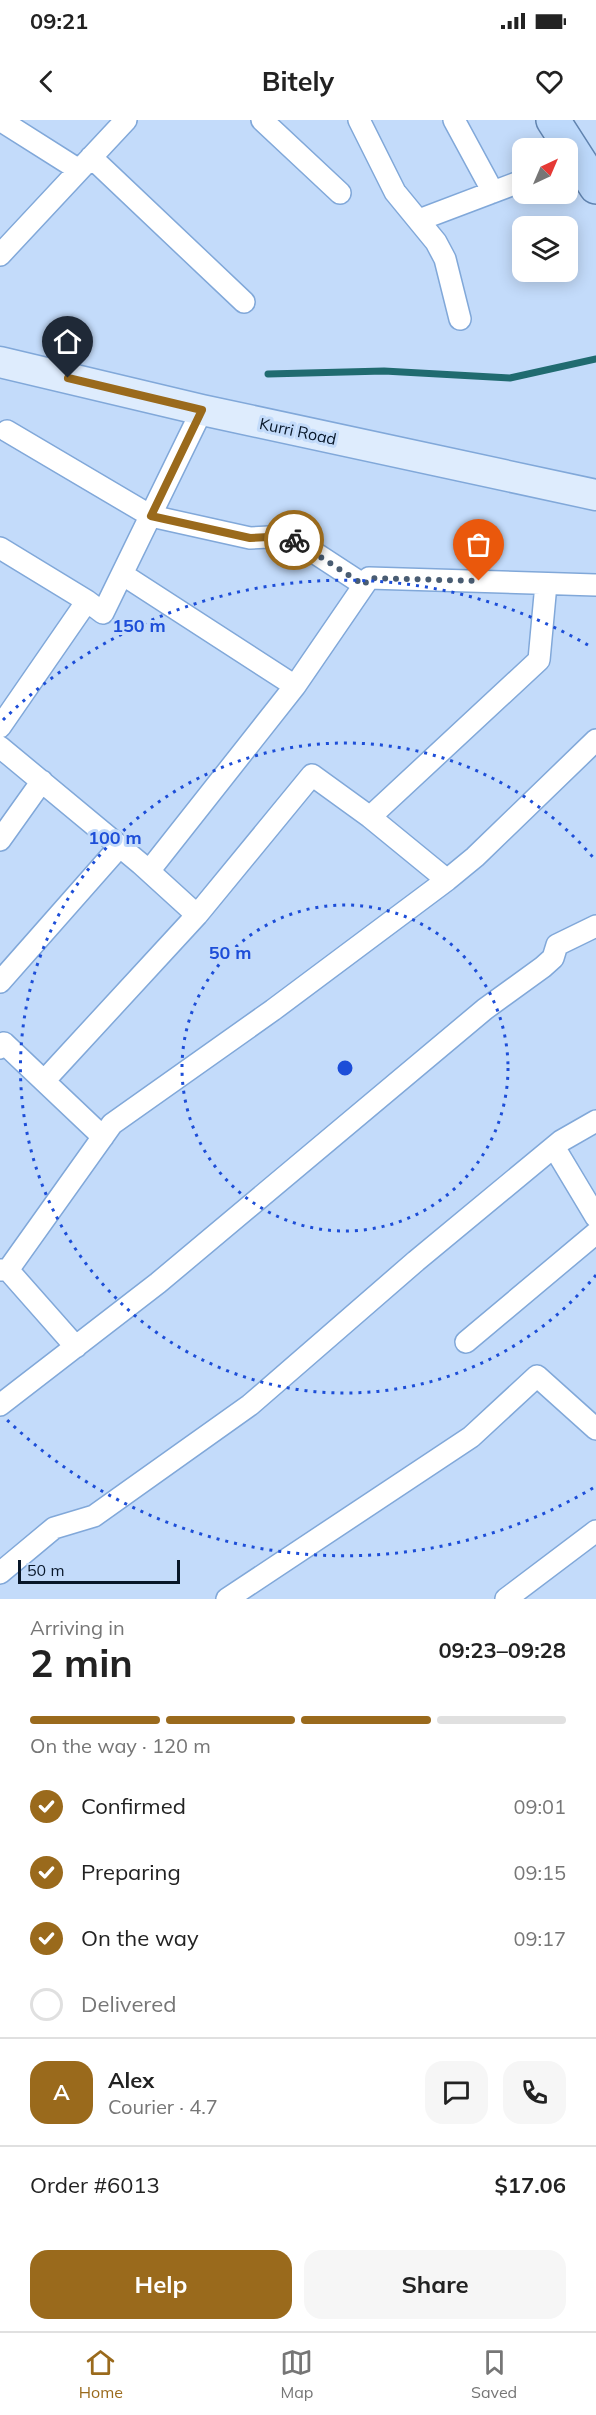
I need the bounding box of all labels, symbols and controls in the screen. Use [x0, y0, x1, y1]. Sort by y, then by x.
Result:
text: 09:21 [30, 7, 88, 35]
text: Bitely [262, 64, 334, 98]
icon: back [30, 65, 63, 98]
icon: heart [533, 65, 566, 98]
north arrow [512, 138, 578, 204]
map controls [512, 138, 578, 282]
button: layers [512, 216, 578, 282]
pin [42, 316, 93, 378]
icon: home [51, 325, 84, 358]
street label: Kurri Road [258, 413, 338, 449]
courier [264, 510, 324, 570]
pin [453, 519, 504, 581]
icon: bike [278, 524, 311, 557]
icon: bag [462, 528, 495, 561]
text: 150 m [112, 614, 166, 637]
text: 100 m [88, 826, 142, 849]
text: 50 m [209, 941, 251, 964]
centre of rings [335, 1058, 355, 1078]
scale bar [18, 1557, 180, 1584]
text: 50 m [27, 1560, 64, 1580]
text: Arriving in [30, 1615, 125, 1640]
text: 09:23–09:28 [438, 1636, 566, 1664]
text: 2 min [30, 1638, 133, 1687]
text: On the way · 120 m [30, 1733, 211, 1758]
icon: check [30, 1790, 63, 1823]
text: Confirmed [81, 1792, 186, 1820]
text: 09:01 [513, 1794, 566, 1819]
icon: check [30, 1856, 63, 1889]
text: Preparing [81, 1858, 181, 1886]
text: 09:15 [513, 1860, 566, 1885]
icon: check [30, 1922, 63, 1955]
text: On the way [81, 1924, 199, 1952]
text: 09:17 [513, 1926, 566, 1951]
text: Delivered [81, 1990, 176, 2018]
button: chat [425, 2061, 488, 2124]
button: phone [503, 2061, 566, 2124]
text: Alex [108, 2066, 154, 2094]
text: A [53, 2078, 70, 2106]
text: Courier · 4.7 [108, 2094, 218, 2119]
text: Order #6013 [30, 2171, 160, 2199]
text: $17.06 [495, 2171, 566, 2199]
button: Help [30, 2250, 292, 2319]
button: Share [304, 2250, 566, 2319]
tab: Home [79, 2346, 123, 2402]
tab: Map [280, 2346, 313, 2402]
tab: Saved [471, 2346, 517, 2402]

